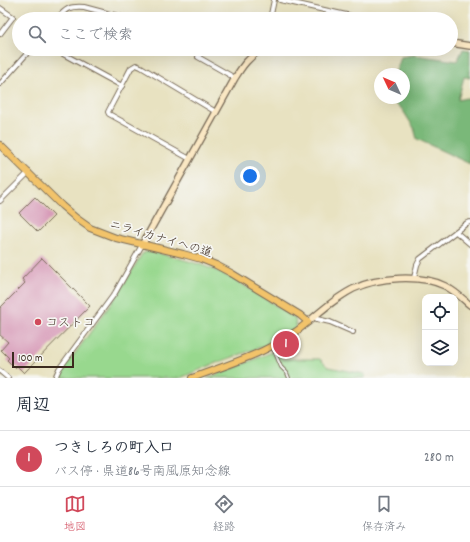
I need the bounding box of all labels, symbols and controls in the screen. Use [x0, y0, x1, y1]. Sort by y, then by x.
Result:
search box [12, 12, 458, 56]
icon: search [26, 23, 48, 45]
text: ここで検索 [58, 25, 133, 47]
north arrow [374, 68, 410, 104]
your location [240, 166, 260, 186]
street label: ニライカナイへの道 [107, 217, 214, 262]
map controls [422, 294, 458, 366]
button: locate [422, 294, 458, 330]
place label: コストコ [46, 315, 95, 332]
marker: コストコ [33, 317, 43, 327]
pin: 1 [273, 329, 299, 359]
button: layers [422, 330, 458, 366]
scale bar [12, 350, 74, 369]
text: 100 m [18, 351, 42, 367]
text: 周辺 [16, 395, 50, 419]
text: つきしろの町入口 [54, 438, 174, 460]
text: 1 [28, 449, 30, 468]
text: 280 m [424, 449, 454, 468]
text: バス停 · 県道86号南風原知念線 [54, 463, 231, 482]
tab: 地図 [64, 493, 86, 536]
tab: 経路 [213, 493, 235, 536]
tab: 保存済み [362, 493, 406, 536]

